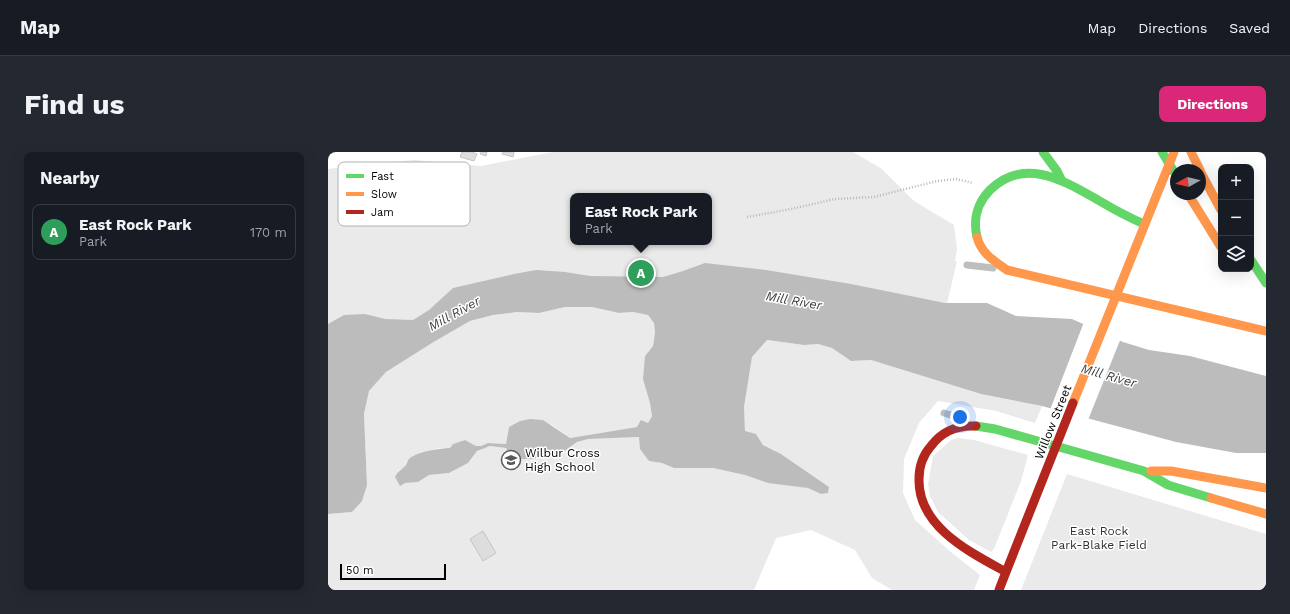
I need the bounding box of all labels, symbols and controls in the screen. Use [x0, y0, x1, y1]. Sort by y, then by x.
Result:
text: Map [20, 16, 60, 39]
text: Map [1088, 20, 1116, 36]
text: Directions [1138, 20, 1207, 36]
text: Saved [1229, 20, 1270, 36]
button: Directions [1159, 86, 1266, 122]
text: Find us [24, 88, 124, 121]
legend [338, 162, 470, 226]
north arrow [1170, 164, 1206, 200]
map controls [1218, 164, 1254, 272]
button: + [1218, 164, 1254, 200]
text: Nearby [40, 168, 99, 188]
text: Fast [371, 170, 394, 183]
text: Slow [371, 188, 397, 201]
popup [570, 193, 712, 245]
button: − [1218, 200, 1254, 236]
text: East Rock Park [585, 203, 697, 221]
text: Jam [371, 206, 394, 219]
text: East Rock Park [79, 216, 192, 234]
text: Park [585, 221, 613, 236]
text: A [50, 225, 58, 240]
text: 170 m [250, 225, 287, 240]
text: Park [79, 234, 107, 249]
button: layers [1218, 236, 1254, 272]
pin: A [628, 258, 654, 288]
water label: Mill River [765, 288, 824, 313]
water label: Mill River [426, 293, 484, 334]
water label: Mill River [1080, 360, 1139, 391]
street label: Willow Street [1032, 383, 1074, 461]
your location [950, 407, 970, 427]
place label: Wilbur Cross High School [525, 446, 600, 474]
school or university icon: Wilbur Cross High School [500, 449, 522, 471]
park label: East Rock Park-Blake Field [1051, 524, 1147, 552]
scale bar [340, 562, 446, 581]
text: 50 m [346, 564, 373, 577]

